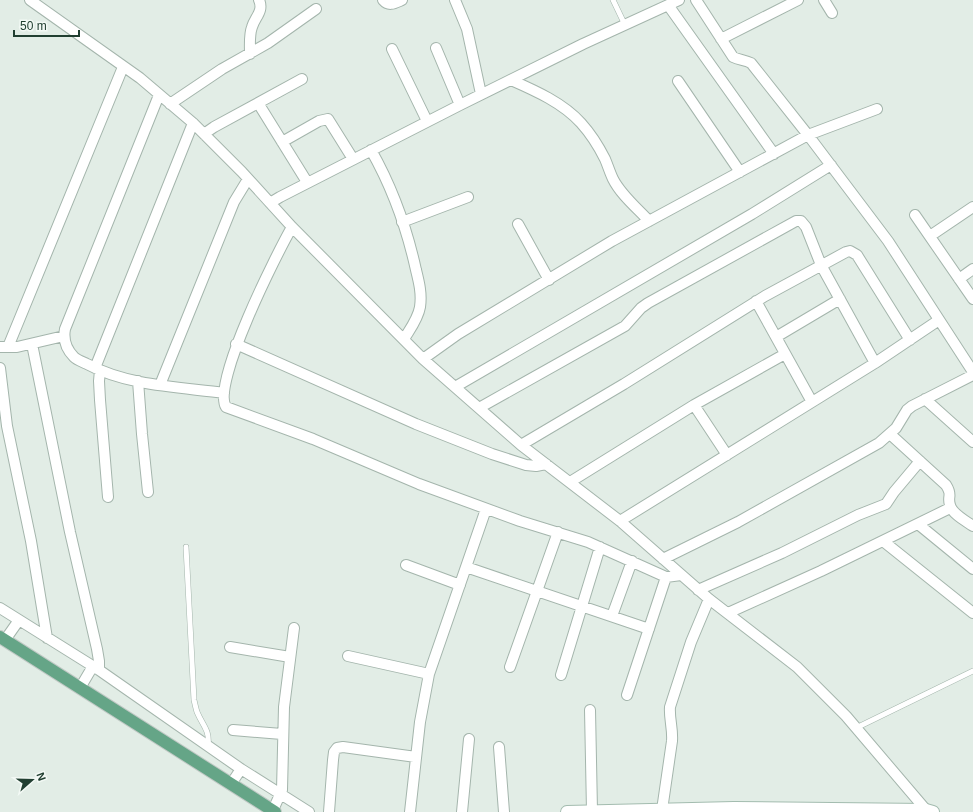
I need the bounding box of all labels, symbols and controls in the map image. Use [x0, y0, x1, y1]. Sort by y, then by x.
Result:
scale bar [14, 12, 79, 38]
text: 50 m [20, 19, 47, 33]
north arrow [12, 760, 52, 800]
text: N [34, 771, 48, 782]

